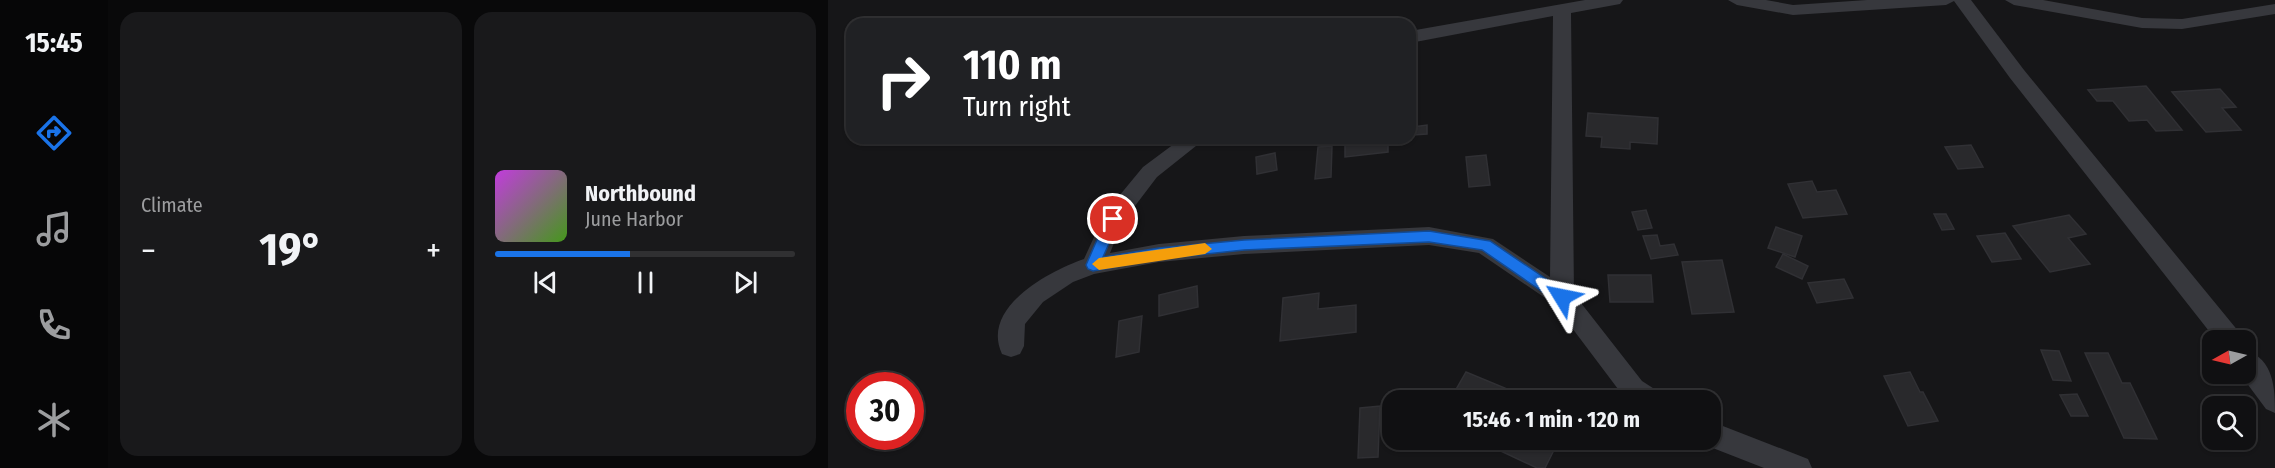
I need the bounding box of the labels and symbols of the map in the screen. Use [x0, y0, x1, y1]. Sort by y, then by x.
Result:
pin [1087, 193, 1138, 244]
position arrow [1530, 265, 1594, 329]
north arrow [2202, 330, 2256, 384]
speed limit sign: 30 [846, 372, 924, 450]

